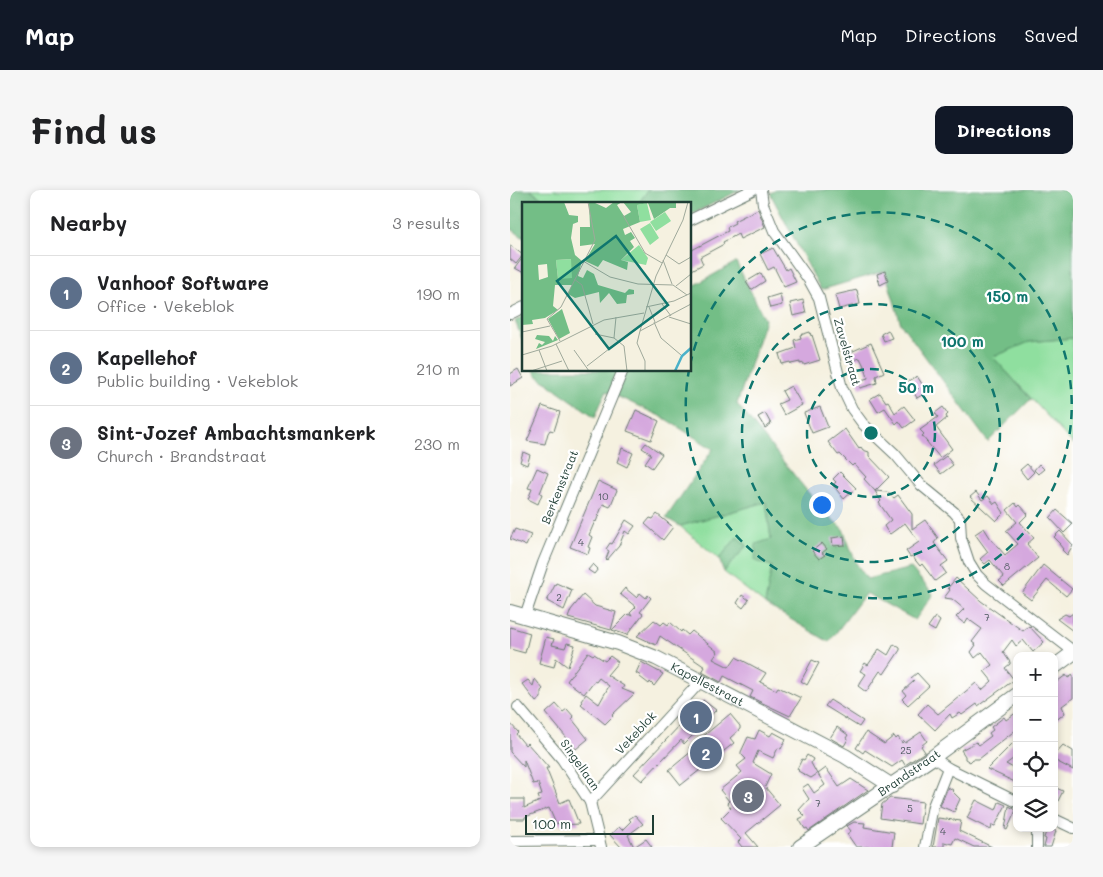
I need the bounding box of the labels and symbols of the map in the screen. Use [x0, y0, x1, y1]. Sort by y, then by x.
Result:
inset map [522, 202, 691, 371]
text: 150 m [986, 286, 1028, 306]
street label: Zavelstraat [831, 316, 865, 387]
text: 100 m [940, 331, 984, 351]
text: 50 m [898, 377, 934, 397]
centre of rings [862, 424, 880, 442]
street label: Berkenstraat [537, 447, 581, 526]
house number: 10 [598, 489, 608, 503]
your location [809, 492, 835, 518]
house number: 4 [578, 535, 584, 549]
house number: 8 [1004, 559, 1010, 573]
house number: 2 [556, 590, 562, 604]
house number: 7 [984, 610, 990, 624]
street label: Kapellestraat [668, 658, 747, 709]
pin: 1 [680, 698, 712, 736]
street label: Vekeblok [611, 707, 659, 757]
pin: 2 [690, 734, 722, 772]
street label: Singellaan [557, 736, 604, 793]
house number: 25 [900, 743, 912, 757]
street label: Brandstraat [874, 745, 943, 799]
pin: 3 [732, 777, 764, 815]
house number: 7 [815, 796, 821, 810]
house number: 5 [907, 801, 913, 815]
scale bar [525, 812, 654, 835]
house number: 4 [940, 824, 946, 838]

